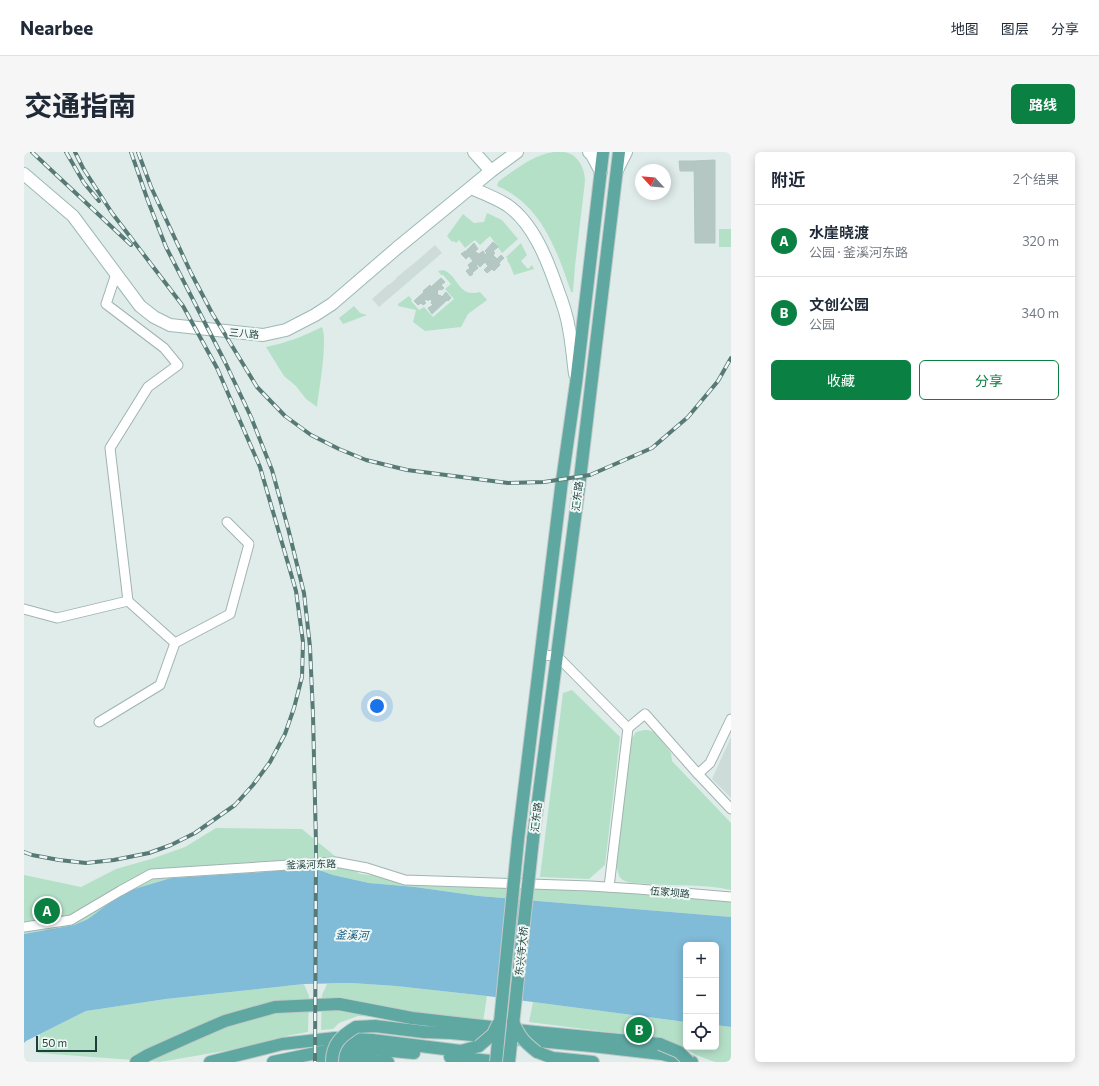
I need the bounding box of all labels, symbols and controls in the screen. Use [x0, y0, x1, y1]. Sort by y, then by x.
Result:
text: Nearbee [20, 16, 93, 39]
text: 地图 [951, 20, 979, 37]
text: 图层 [1001, 20, 1029, 37]
text: 分享 [1051, 20, 1079, 37]
button: 路线 [1011, 84, 1075, 124]
text: 交通指南 [24, 88, 136, 122]
north arrow [635, 164, 671, 200]
text: 附近 [771, 169, 805, 190]
text: 2个结果 [1013, 171, 1059, 187]
text: 水崖晓渡 [809, 223, 869, 241]
text: A [779, 233, 789, 249]
text: 320 m [1022, 233, 1059, 249]
text: 公园 · 釜溪河东路 [809, 244, 908, 260]
text: 文创公园 [809, 295, 869, 313]
text: B [780, 305, 788, 321]
text: 340 m [1021, 305, 1059, 321]
text: 公园 [809, 316, 835, 332]
street label: 三八路 [229, 326, 259, 340]
button: 收藏 [771, 360, 911, 400]
button: 分享 [919, 360, 1059, 400]
street label: 汇东路 [569, 480, 585, 512]
your location [367, 696, 387, 716]
street label: 汇东路 [528, 801, 544, 833]
street label: 釜溪河东路 [286, 857, 336, 871]
street label: 伍家坝路 [650, 884, 690, 900]
pin: A [34, 896, 60, 926]
street label: 东兴寺大桥 [512, 926, 530, 976]
water label: 釜溪河 [335, 927, 371, 942]
map controls [683, 942, 719, 1050]
button: + [683, 942, 719, 978]
button: − [683, 978, 719, 1014]
button: locate [683, 1014, 719, 1050]
pin: B [626, 1015, 652, 1045]
scale bar [36, 1034, 97, 1053]
text: 50 m [42, 1036, 67, 1049]

